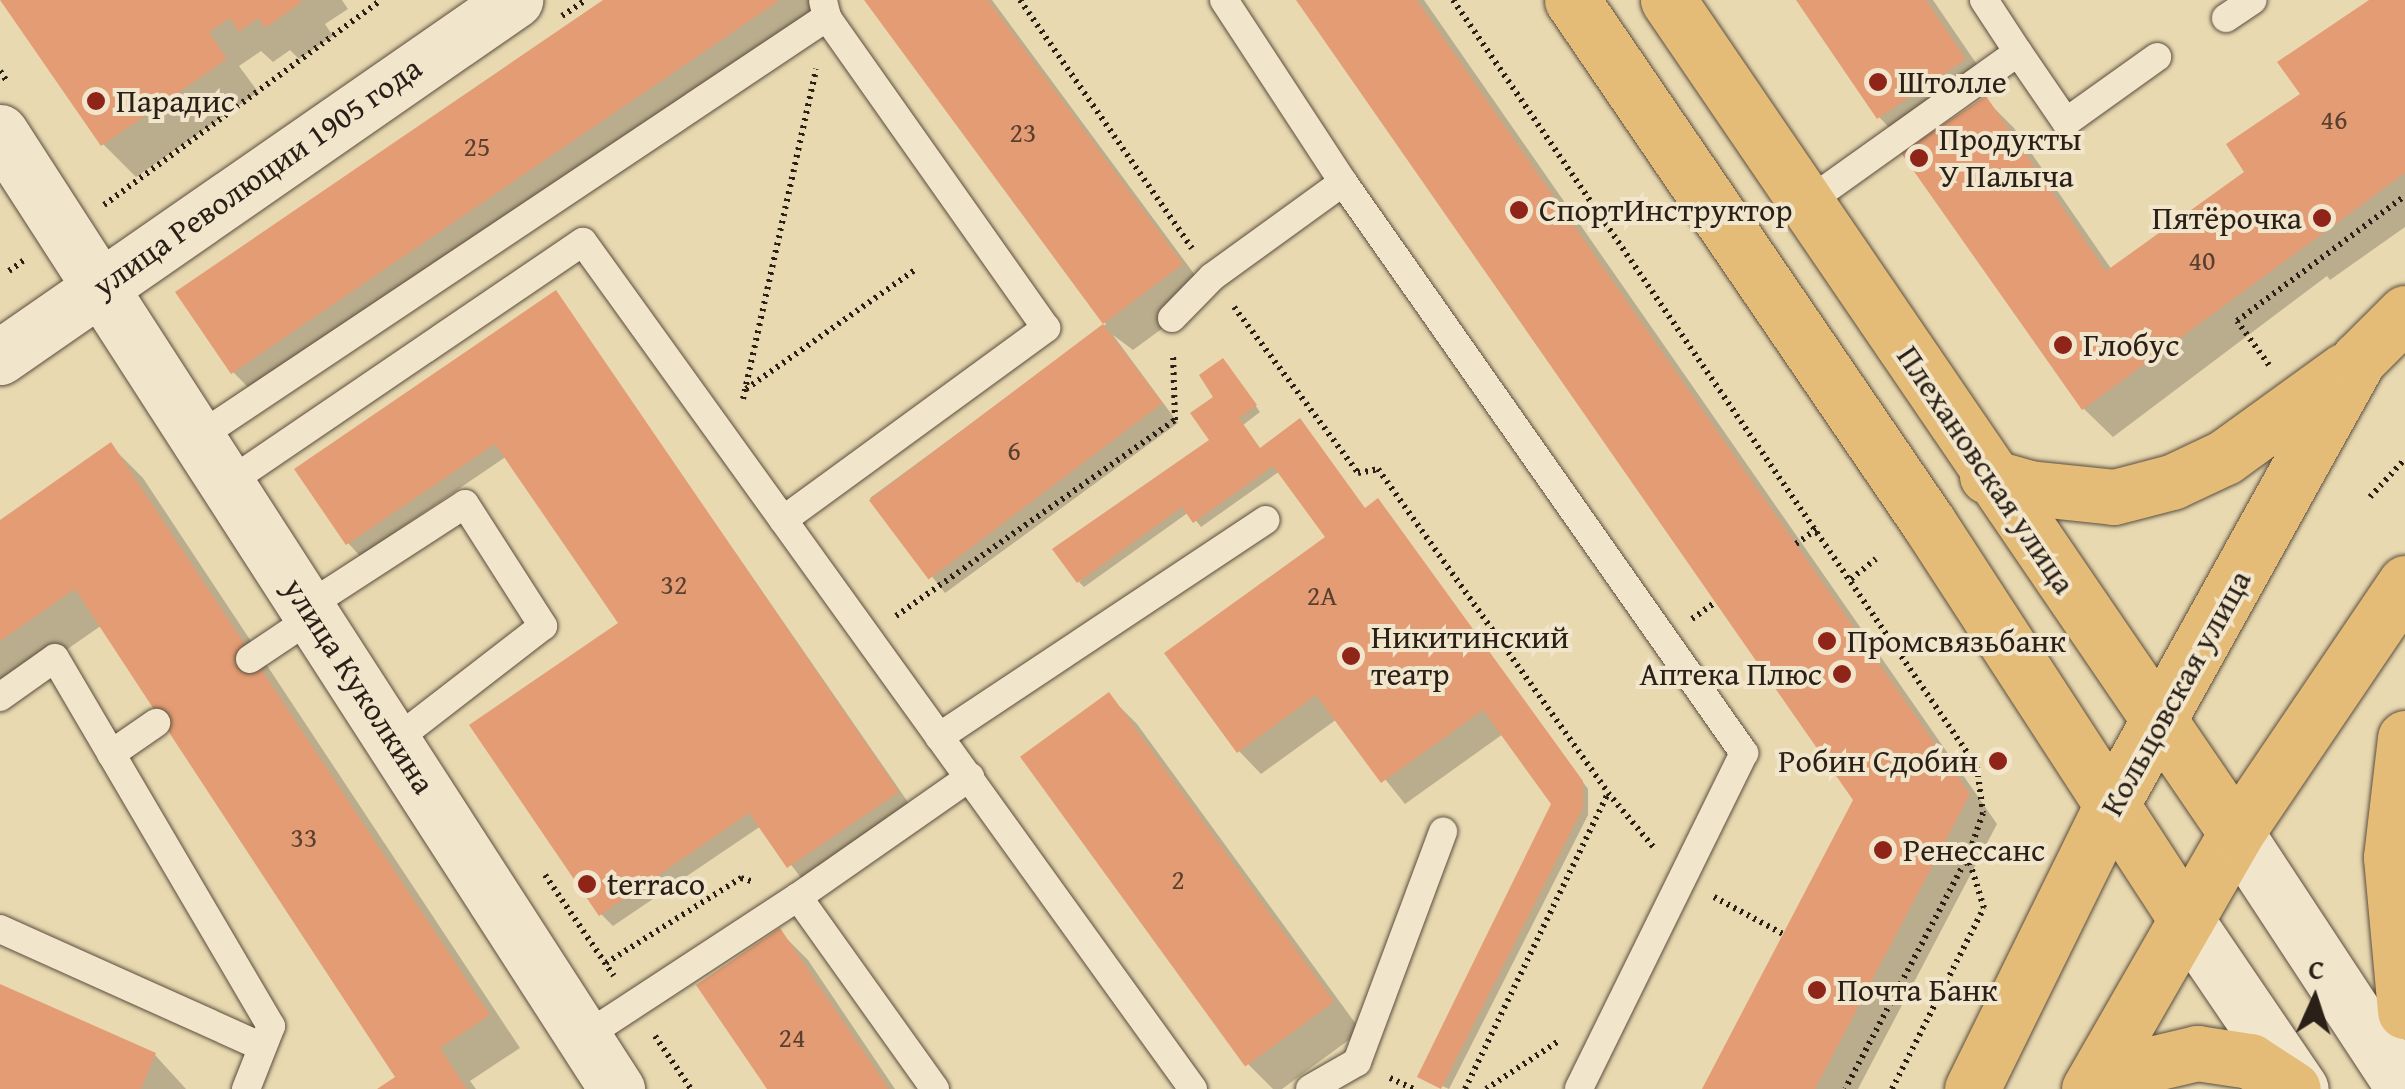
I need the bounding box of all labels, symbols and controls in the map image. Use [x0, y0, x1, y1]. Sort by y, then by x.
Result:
street label: улица Революции 1905 года [85, 49, 429, 305]
place label: Штолле [1898, 63, 2007, 101]
marker: Штолле [1867, 71, 1889, 93]
place label: Парадис [116, 82, 235, 120]
marker: Парадис [85, 90, 107, 112]
house number: 46 [2321, 102, 2347, 136]
house number: 23 [1010, 115, 1036, 149]
place label: Продукты У Палыча [1939, 121, 2082, 196]
house number: 25 [464, 129, 490, 163]
marker: Продукты У Палыча [1908, 147, 1930, 169]
place label: СпортИнструктор [1539, 191, 1793, 229]
marker: СпортИнструктор [1508, 199, 1530, 221]
place label: Пятёрочка [2152, 199, 2302, 237]
marker: Пятёрочка [2311, 207, 2333, 229]
house number: 40 [2189, 243, 2215, 277]
place label: Глобус [2083, 326, 2179, 364]
marker: Глобус [2052, 334, 2074, 356]
street label: Плехановская улица [1889, 339, 2083, 601]
house number: 6 [1007, 433, 1021, 467]
street label: Кольцовская улица [2093, 564, 2259, 822]
house number: 32 [661, 567, 687, 601]
street label: улица Куколкина [275, 571, 443, 801]
house number: 2А [1307, 578, 1337, 612]
place label: Никитинский театр [1371, 619, 1569, 694]
place label: Промсвязьбанк [1847, 622, 2066, 660]
marker: Промсвязьбанк [1816, 630, 1838, 652]
marker: Никитинский театр [1340, 645, 1362, 667]
place label: Аптека Плюс [1639, 655, 1822, 693]
marker: Аптека Плюс [1831, 663, 1853, 685]
place label: Робин Сдобин [1778, 742, 1978, 780]
marker: Робин Сдобин [1987, 750, 2009, 772]
house number: 33 [291, 820, 317, 854]
place label: Ренессанс [1903, 831, 2045, 869]
marker: Ренессанс [1872, 839, 1894, 861]
house number: 2 [1171, 862, 1185, 896]
place label: terraco [607, 865, 705, 903]
marker: terraco [576, 873, 598, 895]
text: С [2308, 948, 2326, 989]
north arrow [2265, 949, 2365, 1049]
place label: Почта Банк [1837, 971, 1998, 1009]
marker: Почта Банк [1806, 979, 1828, 1001]
house number: 24 [779, 1020, 805, 1054]

